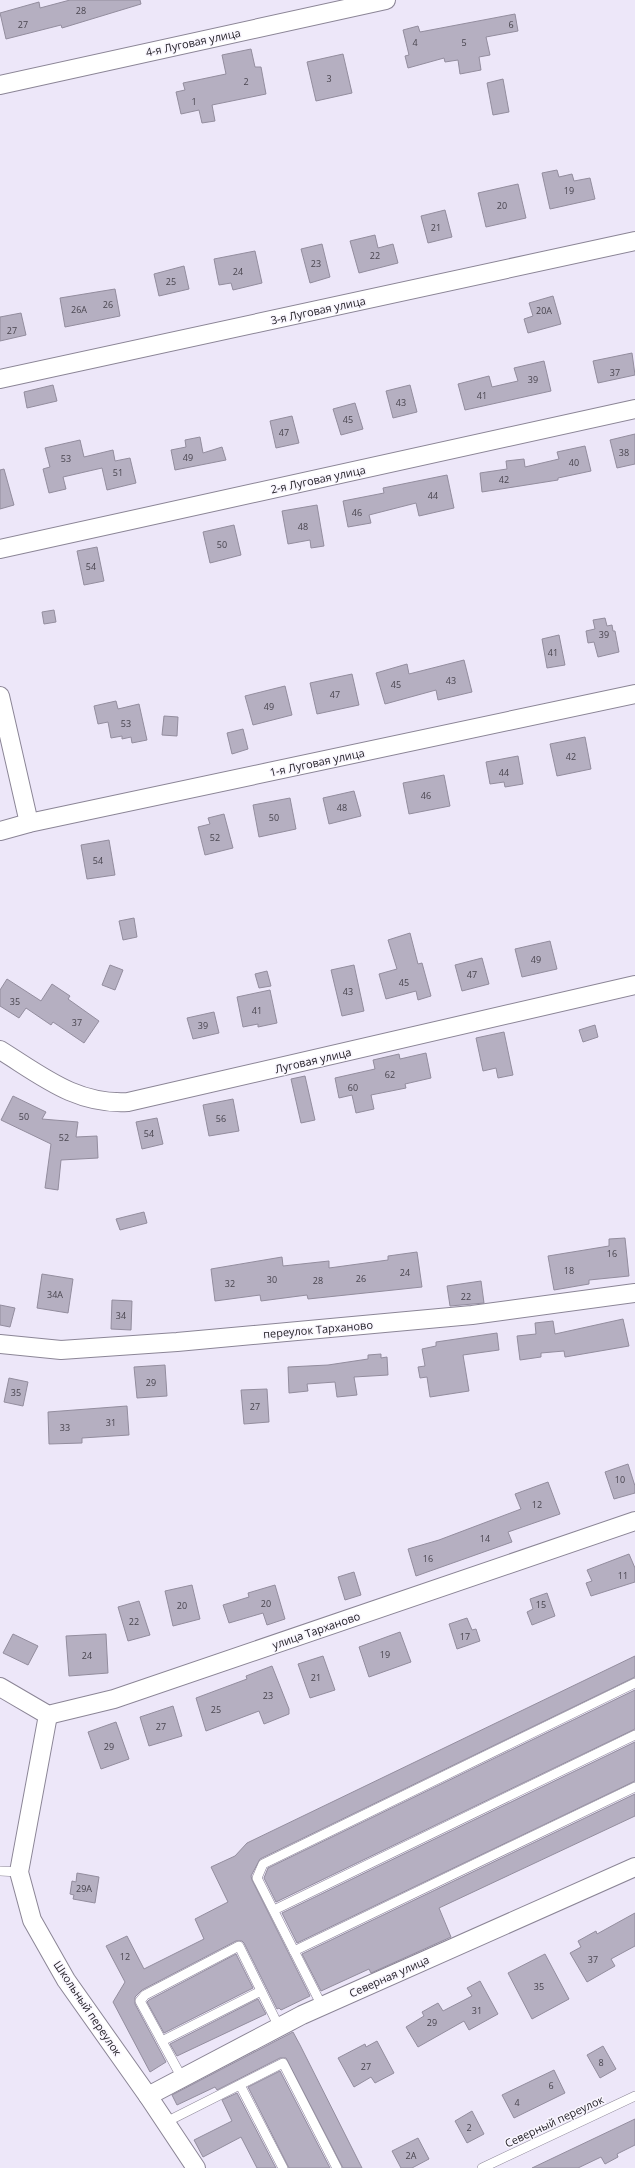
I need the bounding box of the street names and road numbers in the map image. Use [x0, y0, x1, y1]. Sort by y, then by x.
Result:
street label: 4-я Луговая улица [144, 25, 242, 59]
street label: 3-я Луговая улица [269, 293, 367, 327]
street label: 2-я Луговая улица [269, 462, 367, 496]
street label: 1-я Луговая улица [268, 745, 366, 779]
street label: Луговая улица [273, 1044, 353, 1076]
street label: переулок Тарханово [262, 1317, 374, 1341]
street label: улица Тарханово [270, 1608, 362, 1652]
street label: Северная улица [347, 1952, 431, 2000]
street label: Школьный переулок [51, 1958, 126, 2059]
street label: Северный переулок [502, 2091, 606, 2151]

